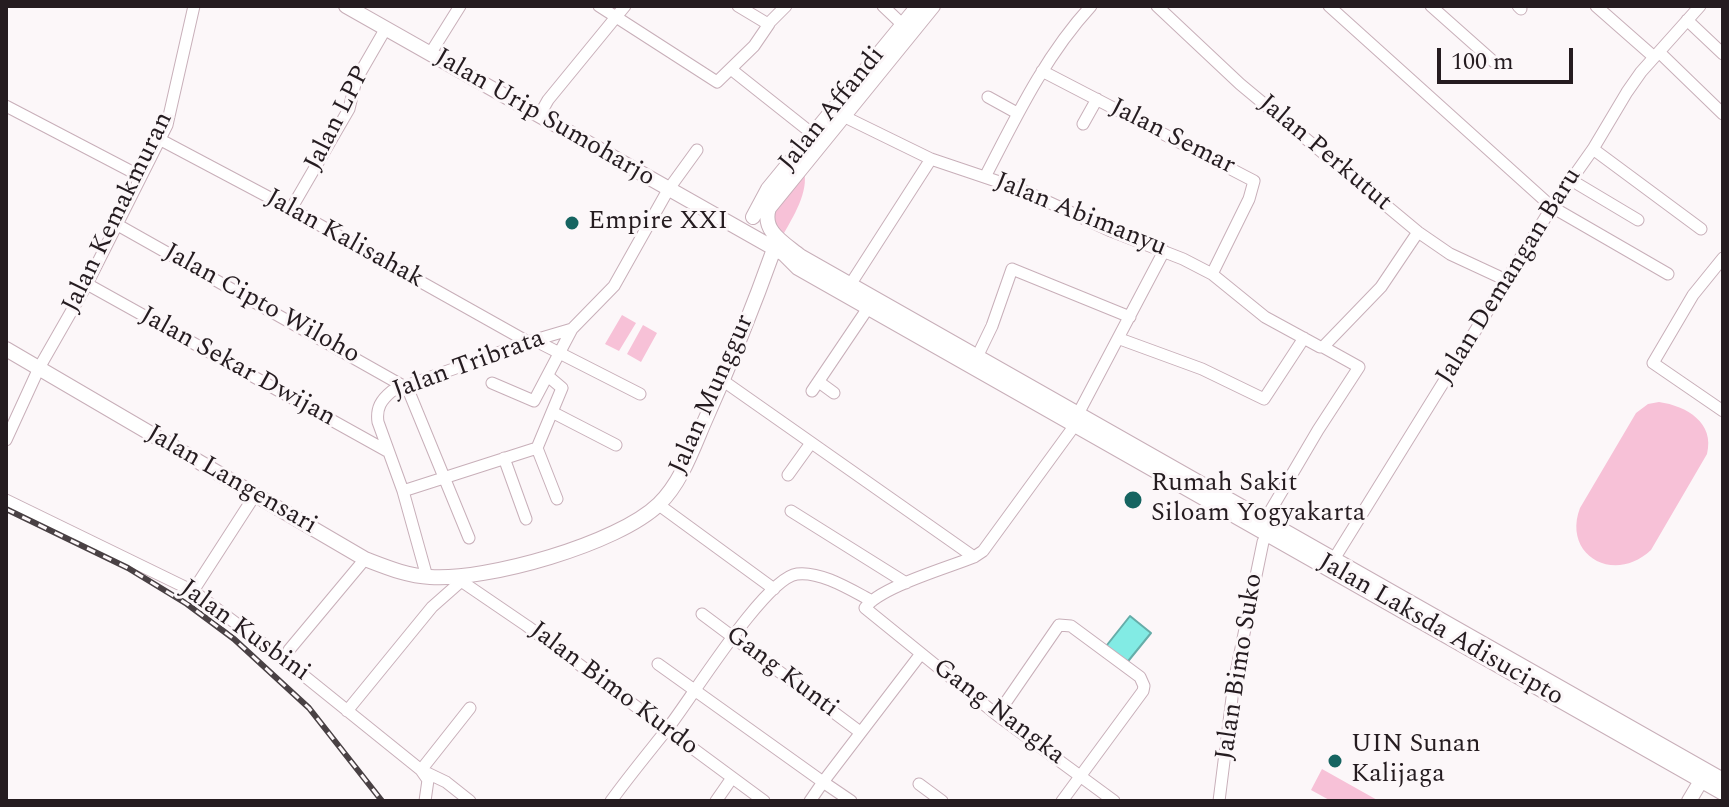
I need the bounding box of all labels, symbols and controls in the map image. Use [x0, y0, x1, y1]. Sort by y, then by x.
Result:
scale bar [1441, 32, 1577, 82]
street label: Jalan Affandi [773, 41, 893, 179]
street label: Jalan Urip Sumoharjo [428, 43, 660, 195]
text: 100 m [1451, 44, 1514, 80]
street label: Jalan LPP [299, 61, 379, 177]
street label: Jalan Perkutut [1251, 89, 1397, 219]
street label: Jalan Semar [1104, 93, 1240, 183]
street label: Jalan Kemakmuran [57, 108, 181, 318]
street label: Jalan Demangan Baru [1431, 163, 1589, 391]
street label: Jalan Abimanyu [990, 167, 1170, 265]
street label: Jalan Kalisahak [259, 184, 429, 296]
place label: Empire XXI [588, 207, 728, 239]
marker: Empire XXI [563, 214, 581, 232]
street label: Jalan Cipto Wiloho [157, 238, 365, 372]
street label: Jalan Sekar Dwijan [134, 301, 340, 435]
street label: Jalan Munggur [664, 310, 762, 480]
street label: Jalan Tribrata [389, 324, 549, 408]
street label: Jalan Langensari [140, 419, 322, 543]
place label: Rumah Sakit Siloam Yogyakarta [1151, 469, 1366, 530]
marker: Rumah Sakit Siloam Yogyakarta [1122, 489, 1144, 511]
street label: Jalan Laksda Adisucipto [1312, 548, 1568, 714]
street label: Jalan Bimo Suko [1211, 571, 1271, 763]
street label: Jalan Kusbini [173, 574, 315, 690]
street label: Jalan Bimo Kurdo [522, 616, 704, 764]
street label: Gang Kunti [718, 620, 844, 726]
street label: Gang Nangka [926, 653, 1070, 773]
place label: UIN Sunan Kalijaga [1351, 730, 1481, 792]
marker: UIN Sunan Kalijaga [1326, 752, 1344, 770]

